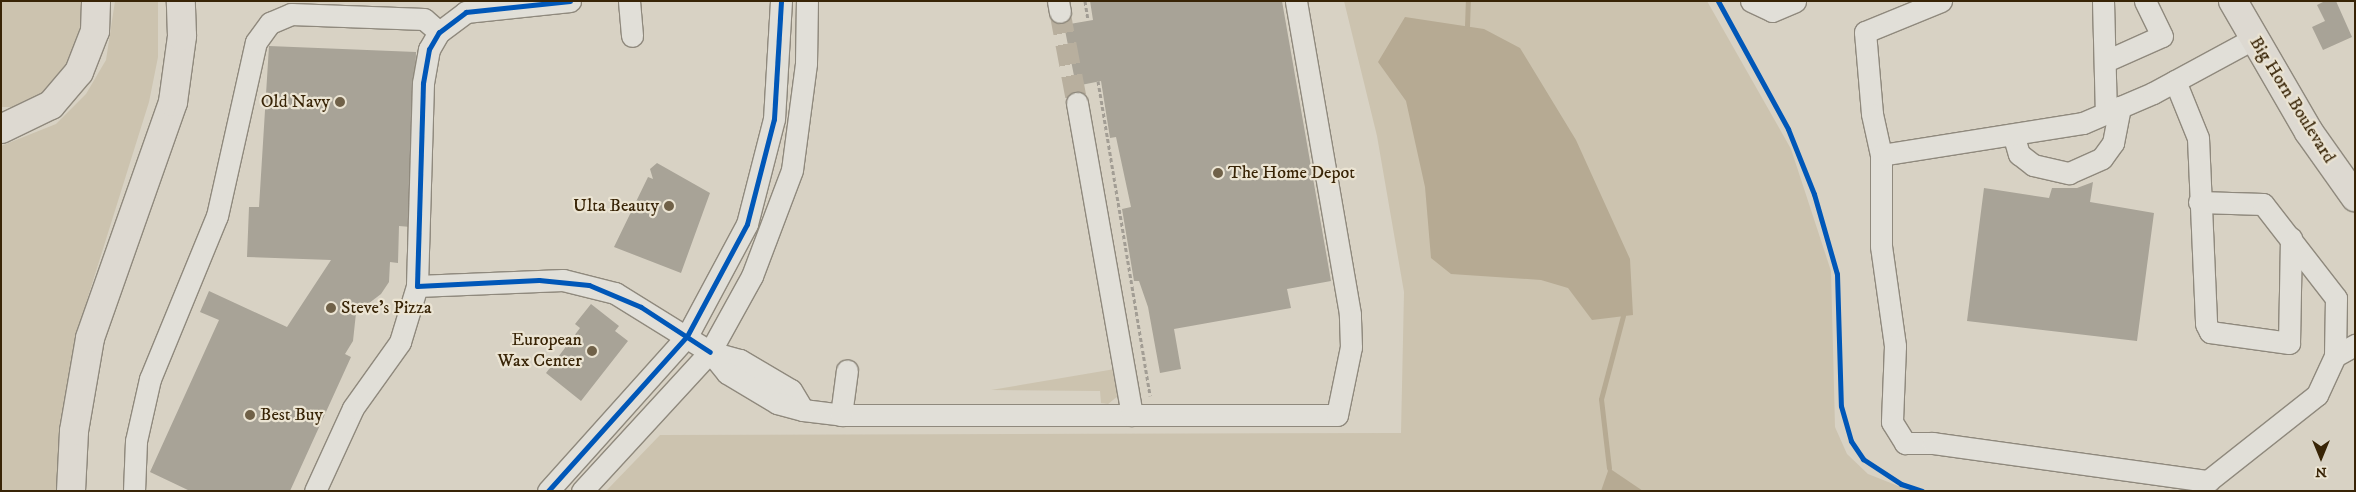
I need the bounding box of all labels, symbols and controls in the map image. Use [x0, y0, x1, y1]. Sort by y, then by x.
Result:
street label: Big Horn Boulevard [2244, 33, 2340, 167]
place label: Old Navy [261, 91, 330, 113]
marker: Old Navy [334, 96, 346, 108]
place label: The Home Depot [1228, 162, 1355, 184]
marker: The Home Depot [1212, 167, 1224, 179]
place label: Ulta Beauty [573, 195, 659, 217]
marker: Ulta Beauty [663, 200, 675, 212]
place label: Steve's Pizza [341, 297, 432, 319]
marker: Steve's Pizza [325, 302, 337, 314]
place label: European Wax Center [498, 330, 582, 372]
marker: European Wax Center [586, 345, 598, 357]
place label: Best Buy [260, 404, 323, 426]
marker: Best Buy [244, 409, 256, 421]
north arrow [2296, 432, 2346, 482]
text: N [2315, 463, 2327, 481]

